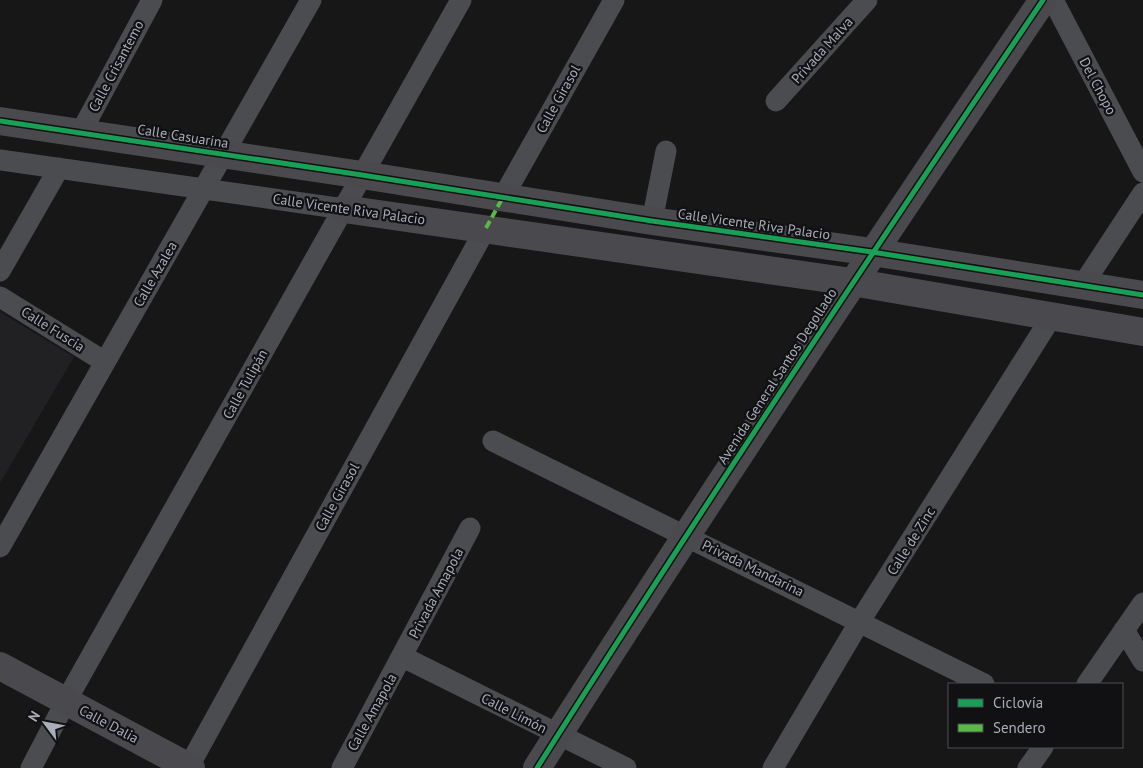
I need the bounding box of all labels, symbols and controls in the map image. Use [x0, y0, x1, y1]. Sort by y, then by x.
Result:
street label: Privada Malva [787, 13, 857, 87]
street label: Calle Crisantemo [84, 17, 148, 115]
street label: Del Chopo [1075, 54, 1121, 118]
street label: Calle Girasol [532, 62, 584, 136]
street label: Calle Casuarina [136, 120, 230, 152]
street label: Calle Vicente Riva Palacio [272, 189, 426, 229]
street label: Calle Vicente Riva Palacio [677, 204, 831, 244]
street label: Calle Azalea [129, 238, 181, 310]
street label: Avenida General Santos Degollado [713, 285, 841, 467]
street label: Calle Fuscia [18, 302, 88, 356]
street label: Calle Tulipán [218, 346, 272, 422]
street label: Calle Girasol [311, 460, 363, 534]
street label: Calle de Zinc [883, 504, 939, 578]
street label: Privada Mandarina [699, 536, 807, 600]
street label: Privada Amapola [405, 545, 467, 641]
street label: Calle Amapola [343, 670, 401, 754]
legend [948, 683, 1123, 748]
street label: Calle Limón [478, 689, 550, 737]
text: Ciclovía [993, 693, 1043, 712]
north arrow [20, 698, 70, 748]
street label: Calle Dalia [76, 701, 142, 747]
text: N [24, 707, 44, 725]
text: Sendero [993, 718, 1046, 737]

